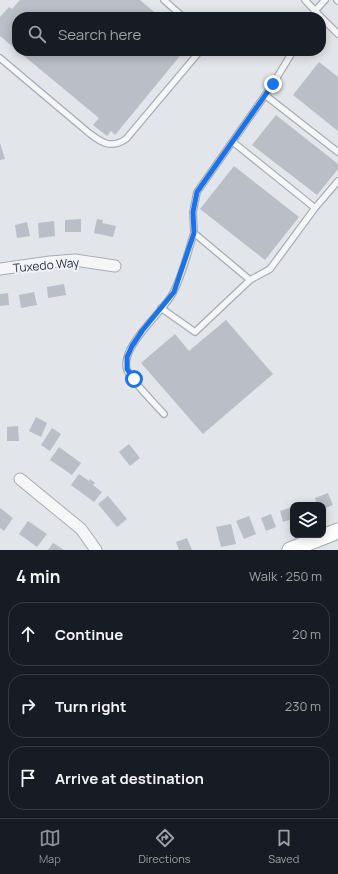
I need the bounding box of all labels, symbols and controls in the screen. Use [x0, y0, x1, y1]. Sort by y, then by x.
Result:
search box [12, 12, 326, 56]
icon: search [26, 23, 48, 45]
text: Search here [58, 24, 141, 45]
route end [264, 75, 282, 93]
street label: Tuxedo Way [12, 254, 81, 276]
route start [125, 370, 143, 388]
map controls [290, 502, 326, 538]
button: layers [290, 502, 326, 538]
text: 4 min [16, 565, 60, 588]
text: Walk · 250 m [249, 567, 322, 585]
icon: ahead [17, 623, 39, 645]
text: Continue [55, 624, 123, 645]
text: 20 m [292, 625, 321, 643]
icon: right [17, 695, 39, 717]
text: Turn right [55, 696, 126, 717]
text: 230 m [285, 697, 321, 715]
icon: arrive [17, 767, 39, 789]
text: Arrive at destination [55, 768, 204, 789]
tab: Map [39, 827, 61, 866]
tab: Directions [138, 827, 191, 866]
tab: Saved [268, 827, 299, 866]

